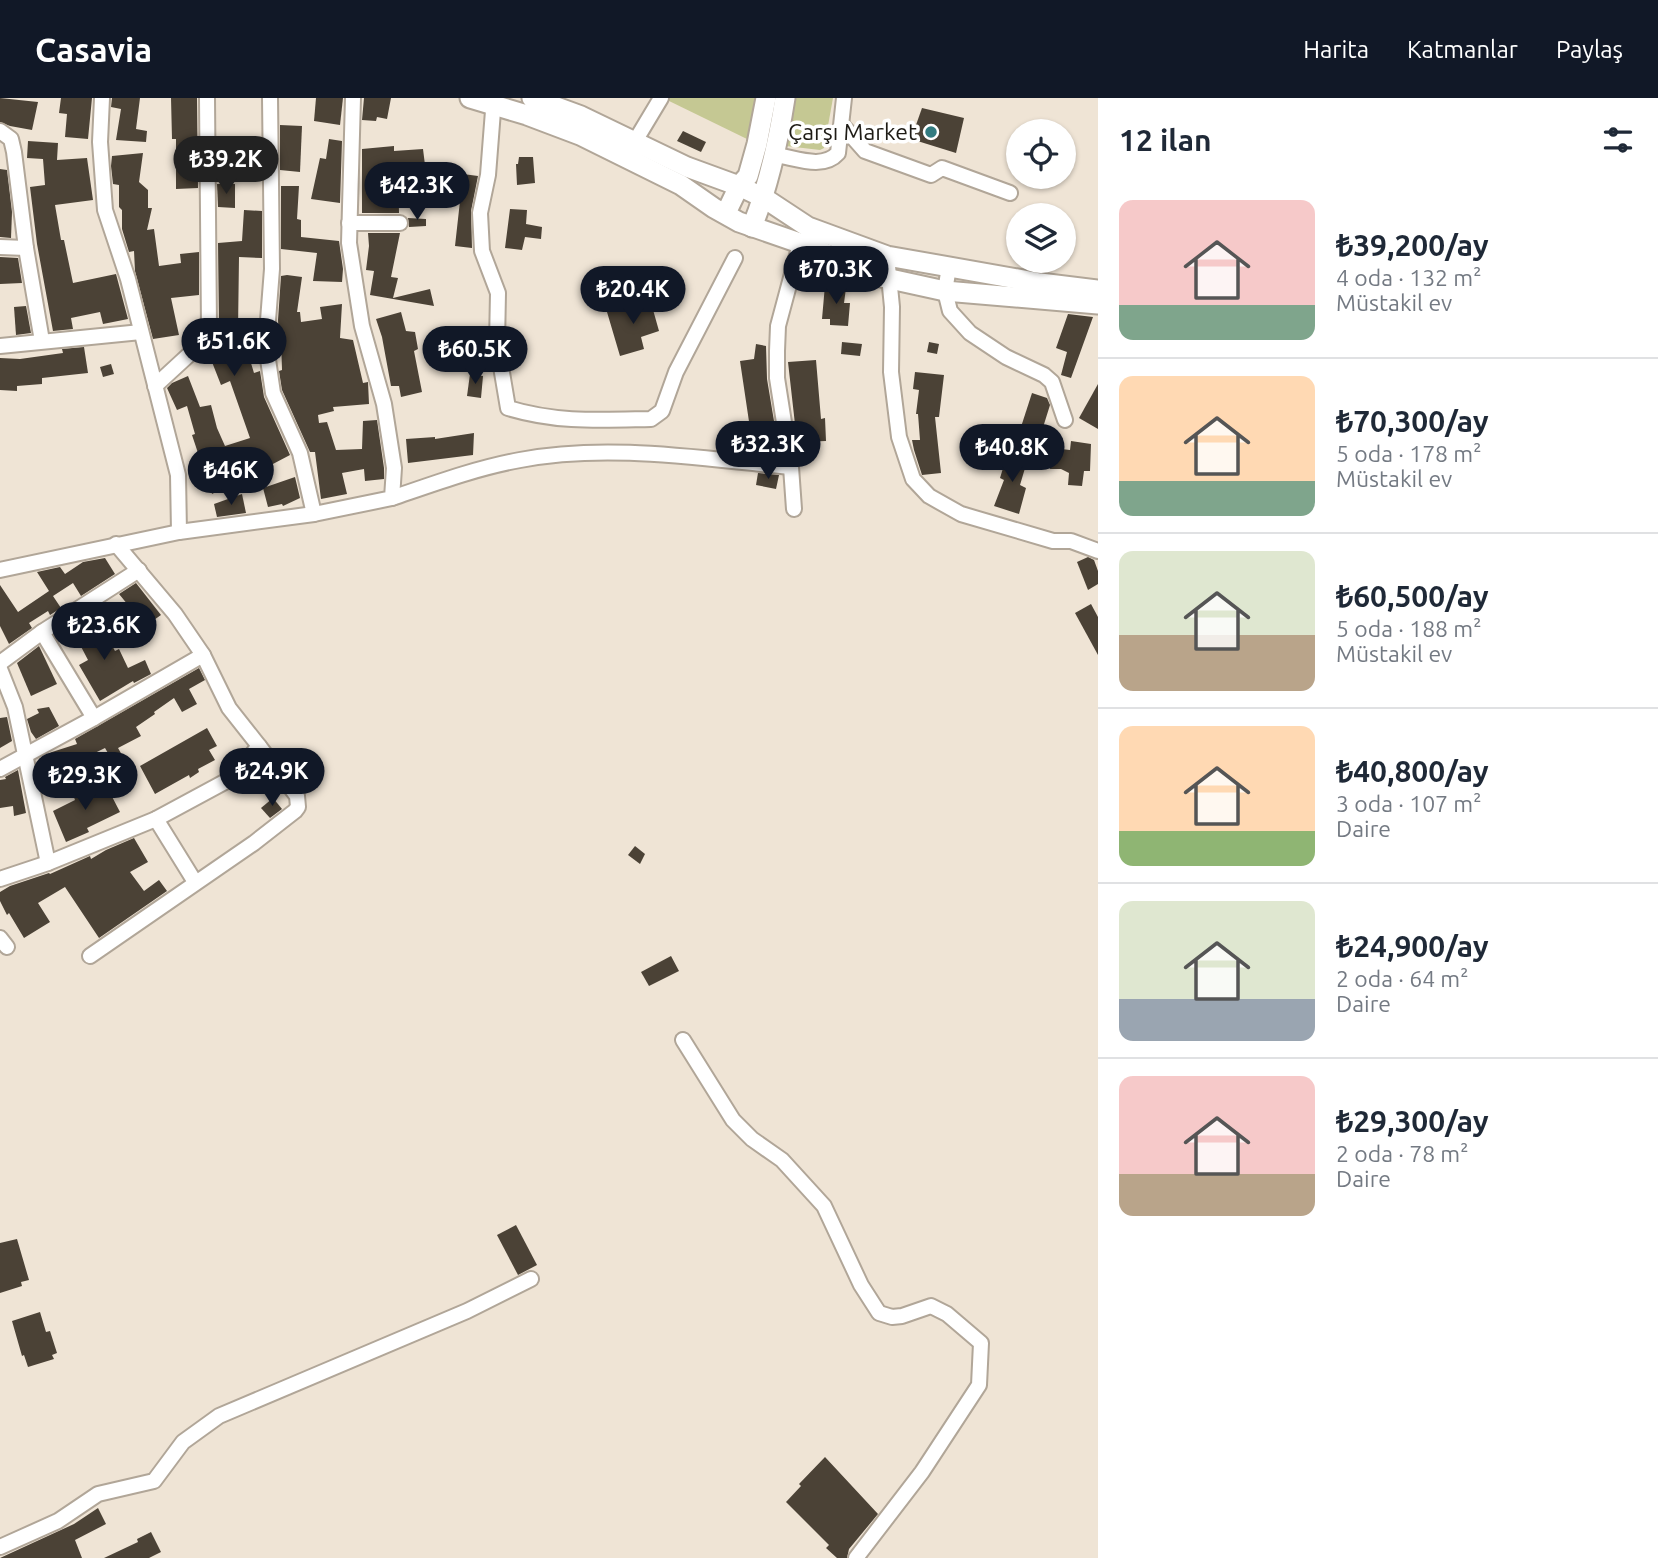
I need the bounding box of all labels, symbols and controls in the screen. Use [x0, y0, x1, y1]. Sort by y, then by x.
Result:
text: Casavia [35, 31, 152, 68]
text: Harita [1303, 36, 1369, 63]
text: Katmanlar [1407, 36, 1518, 63]
text: Paylaş [1556, 36, 1623, 63]
place label: Çarşı Market [788, 119, 917, 144]
map controls [1006, 119, 1076, 273]
button: locate [1006, 119, 1076, 189]
icon: filters [1599, 121, 1637, 159]
text: 12 ilan [1119, 123, 1212, 157]
marker: Çarşı Market [923, 124, 939, 140]
pin: ₺39.2K [169, 136, 283, 196]
text: ₺39.2K [189, 146, 263, 171]
pin: ₺42.3K [360, 162, 474, 222]
text: ₺42.3K [380, 172, 454, 197]
button: layers [1006, 203, 1076, 273]
icon: home [1175, 228, 1259, 312]
text: ₺39,200/ay [1336, 228, 1489, 262]
pin: ₺70.3K [779, 246, 893, 306]
text: ₺70.3K [799, 256, 873, 281]
text: 4 oda · 132 m² [1336, 265, 1481, 290]
pin: ₺20.4K [576, 266, 690, 326]
text: ₺20.4K [596, 276, 670, 301]
text: Müstakil ev [1336, 290, 1452, 315]
pin: ₺51.6K [177, 318, 291, 378]
pin: ₺60.5K [418, 327, 532, 386]
text: ₺51.6K [197, 328, 271, 353]
text: ₺60.5K [438, 336, 512, 361]
icon: home [1175, 404, 1259, 488]
text: ₺70,300/ay [1336, 404, 1489, 438]
pin: ₺32.3K [711, 422, 825, 481]
pin: ₺40.8K [955, 424, 1069, 484]
text: ₺32.3K [731, 431, 805, 456]
text: ₺40.8K [975, 434, 1049, 459]
text: 5 oda · 178 m² [1336, 441, 1481, 466]
pin: ₺46K [190, 448, 272, 507]
text: ₺46K [204, 457, 258, 482]
text: Müstakil ev [1336, 466, 1452, 491]
icon: home [1175, 579, 1259, 663]
text: ₺60,500/ay [1336, 579, 1489, 613]
pin: ₺23.6K [47, 602, 161, 662]
text: ₺23.6K [67, 612, 141, 637]
text: 5 oda · 188 m² [1336, 616, 1481, 641]
text: Müstakil ev [1336, 641, 1452, 666]
pin: ₺24.9K [215, 748, 329, 808]
pin: ₺29.3K [28, 752, 142, 812]
icon: home [1175, 754, 1259, 838]
text: ₺40,800/ay [1336, 754, 1489, 788]
text: ₺24.9K [235, 758, 309, 783]
text: ₺29.3K [48, 762, 122, 787]
text: 3 oda · 107 m² [1336, 791, 1481, 816]
text: Daire [1336, 816, 1391, 841]
icon: home [1175, 929, 1259, 1013]
text: ₺24,900/ay [1336, 929, 1489, 963]
text: 2 oda · 64 m² [1336, 966, 1468, 991]
text: Daire [1336, 991, 1391, 1016]
icon: home [1175, 1104, 1259, 1188]
text: ₺29,300/ay [1336, 1104, 1489, 1138]
text: 2 oda · 78 m² [1336, 1141, 1468, 1166]
text: Daire [1336, 1166, 1391, 1191]

